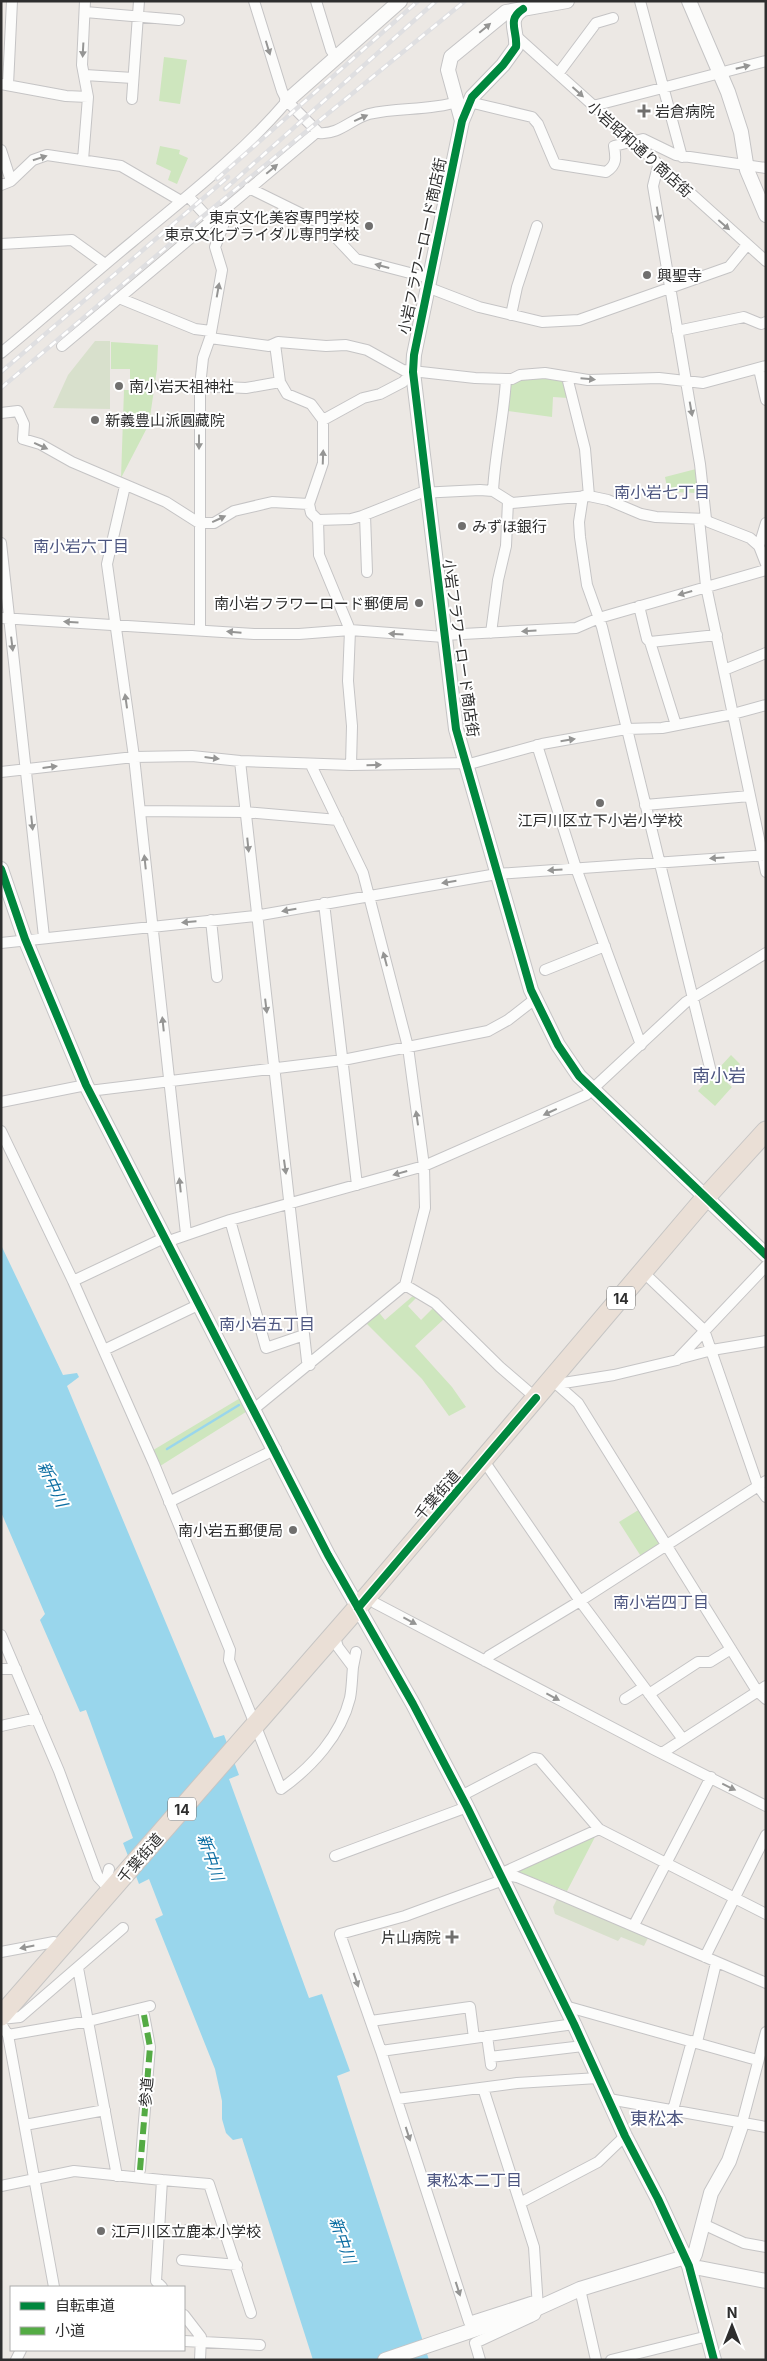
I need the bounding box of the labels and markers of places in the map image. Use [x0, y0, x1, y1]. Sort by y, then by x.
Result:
place label: 岩倉病院 [655, 102, 715, 121]
marker: 岩倉病院 [637, 104, 651, 118]
place label: 東京文化美容専門学校 東京文化ブライダル専門学校 [165, 208, 359, 244]
marker: 東京文化美容専門学校 東京文化ブライダル専門学校 [363, 220, 375, 232]
place label: 興聖寺 [657, 266, 702, 285]
marker: 興聖寺 [641, 269, 653, 281]
place label: 南小岩天祖神社 [129, 377, 234, 396]
marker: 南小岩天祖神社 [113, 380, 125, 392]
place label: 新義豊山派圓藏院 [105, 411, 225, 430]
marker: 新義豊山派圓藏院 [89, 414, 101, 426]
place label: みずほ銀行 [472, 517, 547, 536]
marker: みずほ銀行 [456, 520, 468, 532]
place label: 南小岩フラワーロード郵便局 [214, 594, 409, 613]
marker: 南小岩フラワーロード郵便局 [413, 597, 425, 609]
marker: 江戸川区立下小岩小学校 [594, 797, 606, 809]
place label: 江戸川区立下小岩小学校 [517, 811, 683, 830]
place label: 南小岩五郵便局 [178, 1521, 283, 1540]
marker: 南小岩五郵便局 [287, 1524, 299, 1536]
place label: 片山病院 [381, 1928, 441, 1947]
marker: 片山病院 [445, 1930, 459, 1944]
place label: 江戸川区立鹿本小学校 [111, 2222, 261, 2241]
marker: 江戸川区立鹿本小学校 [95, 2225, 107, 2237]

